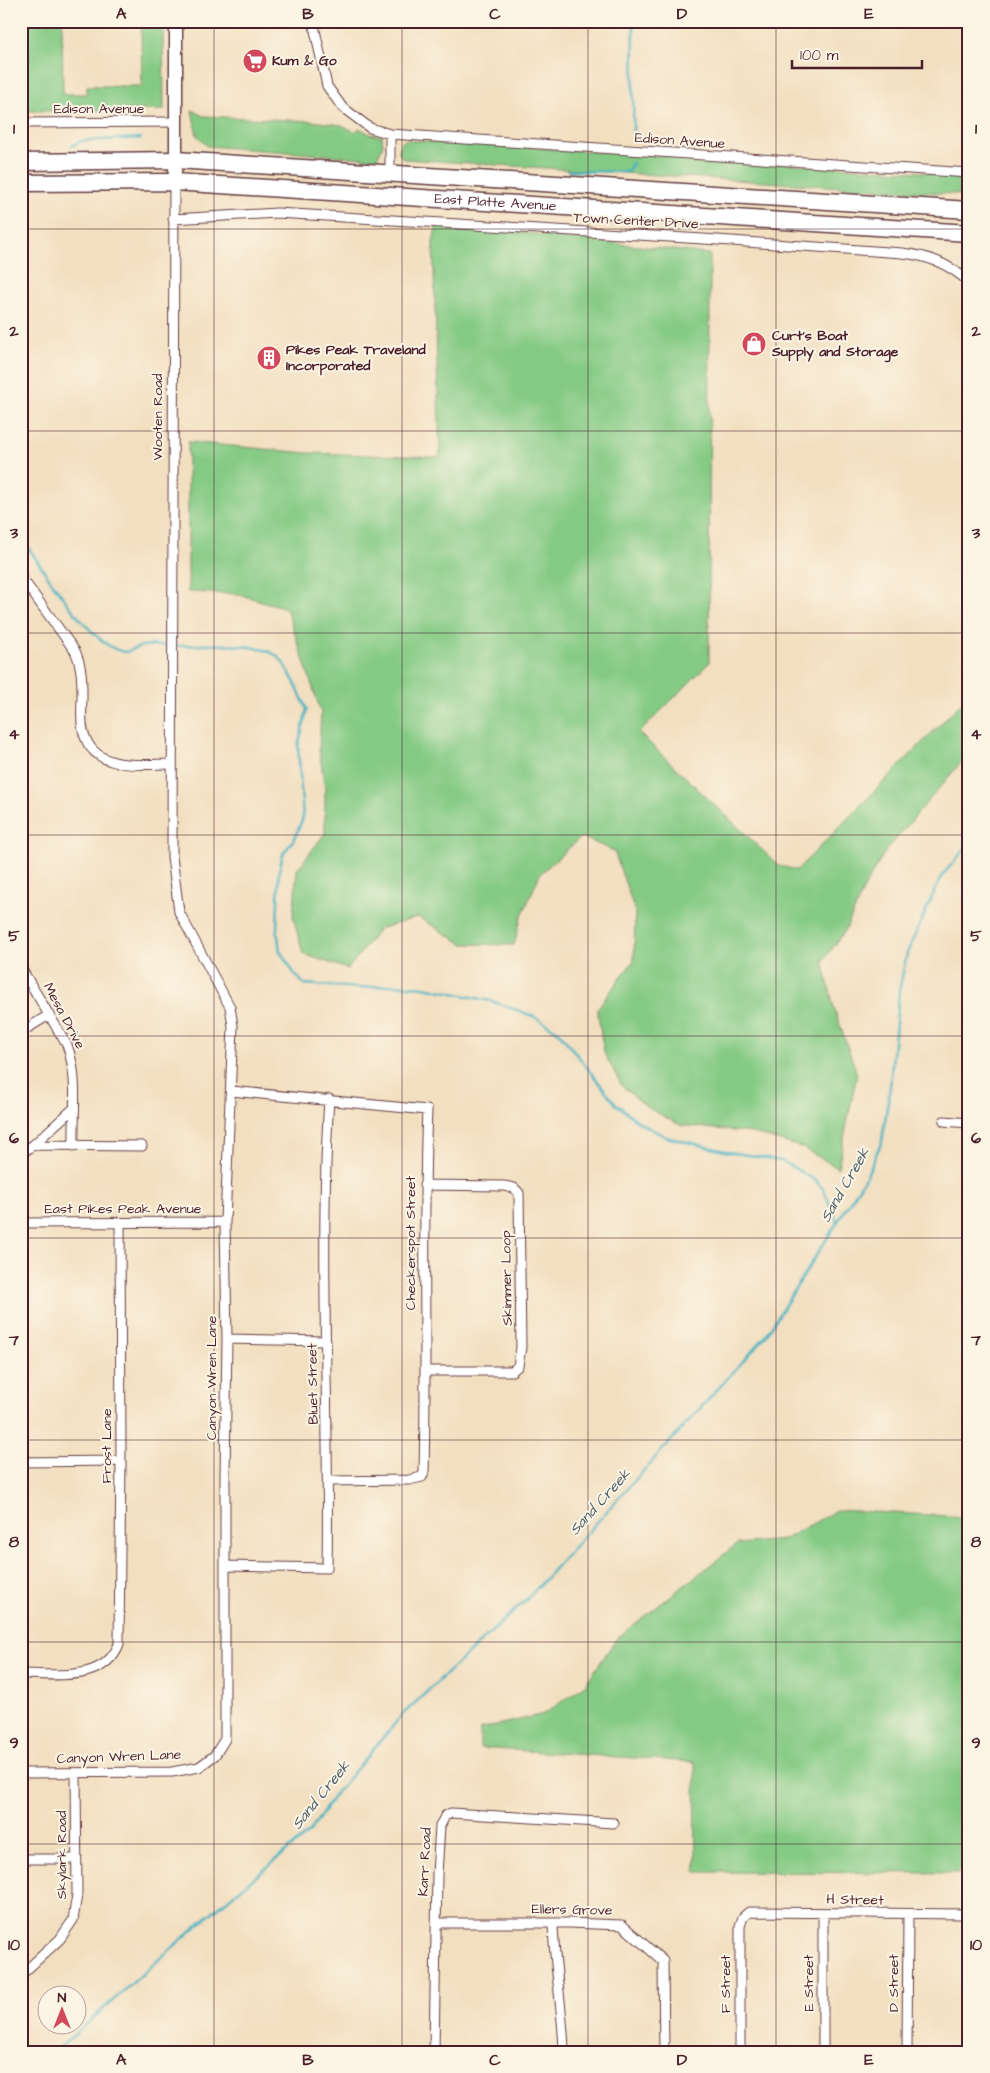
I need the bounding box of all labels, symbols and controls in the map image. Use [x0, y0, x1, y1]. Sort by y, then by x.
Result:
text: A [116, 3, 127, 25]
text: B [302, 3, 314, 25]
text: C [489, 3, 501, 25]
text: D [677, 3, 688, 25]
text: E [864, 3, 874, 25]
scale bar [792, 38, 922, 70]
text: 100 m [800, 45, 839, 66]
supermarket icon: Kum & Go [242, 48, 268, 74]
place label: Kum & Go [272, 51, 337, 71]
street label: Edison Avenue [54, 99, 145, 119]
text: 1 [13, 118, 16, 140]
text: 1 [975, 118, 978, 140]
street label: Edison Avenue [634, 128, 726, 154]
street label: East Platte Avenue [434, 189, 557, 217]
street label: Town Center Drive [573, 208, 700, 234]
text: 2 [8, 320, 19, 342]
text: 2 [970, 320, 981, 342]
place label: Curt's Boat Supply and Storage [771, 326, 899, 363]
shop icon: Curt's Boat Supply and Storage [741, 331, 767, 357]
place label: Pikes Peak Traveland Incorporated [286, 340, 426, 376]
building icon: Pikes Peak Traveland Incorporated [256, 345, 282, 371]
street label: Wooten Road [148, 374, 168, 460]
text: 3 [9, 522, 19, 544]
text: 3 [971, 522, 981, 544]
text: 4 [9, 723, 20, 745]
text: 4 [971, 723, 982, 745]
text: 5 [8, 925, 20, 947]
text: 5 [970, 925, 982, 947]
street label: Mesa Drive [38, 979, 90, 1053]
text: 6 [9, 1127, 19, 1149]
text: 6 [971, 1127, 981, 1149]
water label: Sand Creek [815, 1143, 875, 1226]
street label: Checkerspot Street [401, 1175, 421, 1310]
street label: East Pikes Peak Avenue [45, 1199, 202, 1219]
street label: Skimmer Loop [496, 1230, 518, 1326]
street label: Canyon Wren Lane [202, 1315, 222, 1440]
text: 7 [8, 1329, 19, 1351]
text: 7 [970, 1329, 981, 1351]
street label: Bluet Street [302, 1343, 324, 1425]
street label: Frost Lane [97, 1408, 117, 1483]
water label: Sand Creek [564, 1464, 636, 1540]
text: 8 [9, 1531, 20, 1553]
text: 8 [971, 1531, 982, 1553]
text: 9 [9, 1732, 19, 1754]
text: 9 [971, 1732, 981, 1754]
street label: Canyon Wren Lane [56, 1745, 182, 1769]
water label: Sand Creek [287, 1756, 356, 1834]
street label: Skylark Road [52, 1811, 72, 1899]
street label: Karr Road [413, 1827, 437, 1897]
street label: H Street [826, 1890, 884, 1911]
street label: Ellers Grove [531, 1899, 613, 1921]
text: 10 [8, 1934, 20, 1956]
text: 10 [970, 1934, 982, 1956]
street label: F Street [716, 1954, 736, 2013]
street label: E Street [799, 1954, 819, 2012]
street label: D Street [884, 1954, 904, 2012]
north arrow [38, 1986, 88, 2036]
text: N [58, 1988, 67, 2008]
text: A [116, 2049, 127, 2071]
text: B [302, 2049, 314, 2071]
text: C [489, 2049, 501, 2071]
text: D [677, 2049, 688, 2071]
text: E [864, 2049, 874, 2071]

